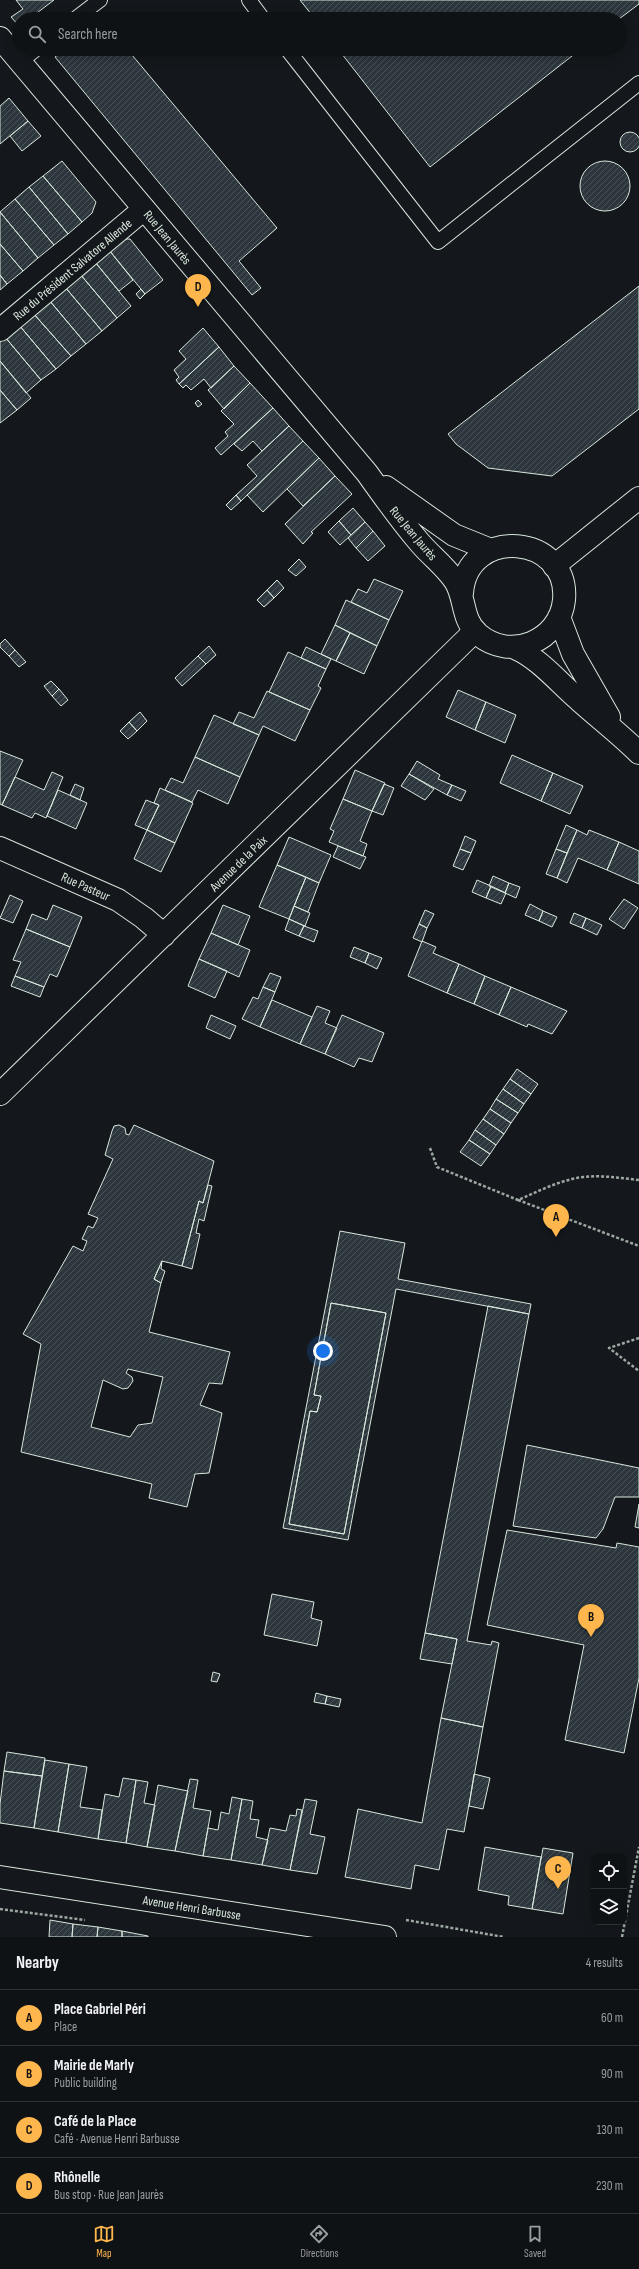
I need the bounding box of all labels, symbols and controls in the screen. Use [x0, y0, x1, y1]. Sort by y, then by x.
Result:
search box [12, 12, 627, 56]
icon: search [26, 23, 48, 45]
text: Search here [58, 25, 118, 44]
street label: Rue Jean Jaurès [140, 207, 195, 268]
street label: Rue du Président Salvatore Allende [10, 215, 135, 324]
pin: D [185, 274, 211, 307]
street label: Rue Jean Jaurès [386, 503, 441, 564]
street label: Avenue de la Paix [206, 832, 271, 896]
street label: Rue Pasteur [59, 869, 113, 905]
pin: A [543, 1204, 569, 1237]
your location [313, 1341, 333, 1361]
pin: B [578, 1604, 604, 1637]
map controls [591, 1853, 627, 1925]
button: locate [591, 1853, 627, 1889]
pin: C [545, 1856, 571, 1889]
button: layers [591, 1889, 627, 1925]
street label: Avenue Henri Barbusse [141, 1892, 242, 1924]
text: Nearby [16, 1953, 59, 1973]
text: 4 results [586, 1955, 623, 1971]
text: Place Gabriel Péri [54, 2000, 146, 2019]
text: A [26, 2010, 32, 2026]
text: 60 m [601, 2010, 623, 2026]
text: Place [54, 2019, 77, 2035]
text: Mairie de Marly [54, 2056, 134, 2075]
text: B [26, 2066, 32, 2082]
text: 90 m [601, 2066, 623, 2082]
text: Public building [54, 2075, 117, 2091]
text: Café de la Place [54, 2112, 136, 2131]
text: C [26, 2122, 32, 2138]
text: 130 m [597, 2122, 623, 2138]
text: Café · Avenue Henri Barbusse [54, 2131, 180, 2147]
text: Rhônelle [54, 2168, 100, 2187]
text: D [26, 2178, 32, 2194]
text: 230 m [596, 2178, 623, 2194]
text: Bus stop · Rue Jean Jaurès [54, 2187, 164, 2203]
tab: Map [93, 2223, 115, 2260]
tab: Directions [301, 2223, 338, 2260]
tab: Saved [524, 2223, 546, 2260]

